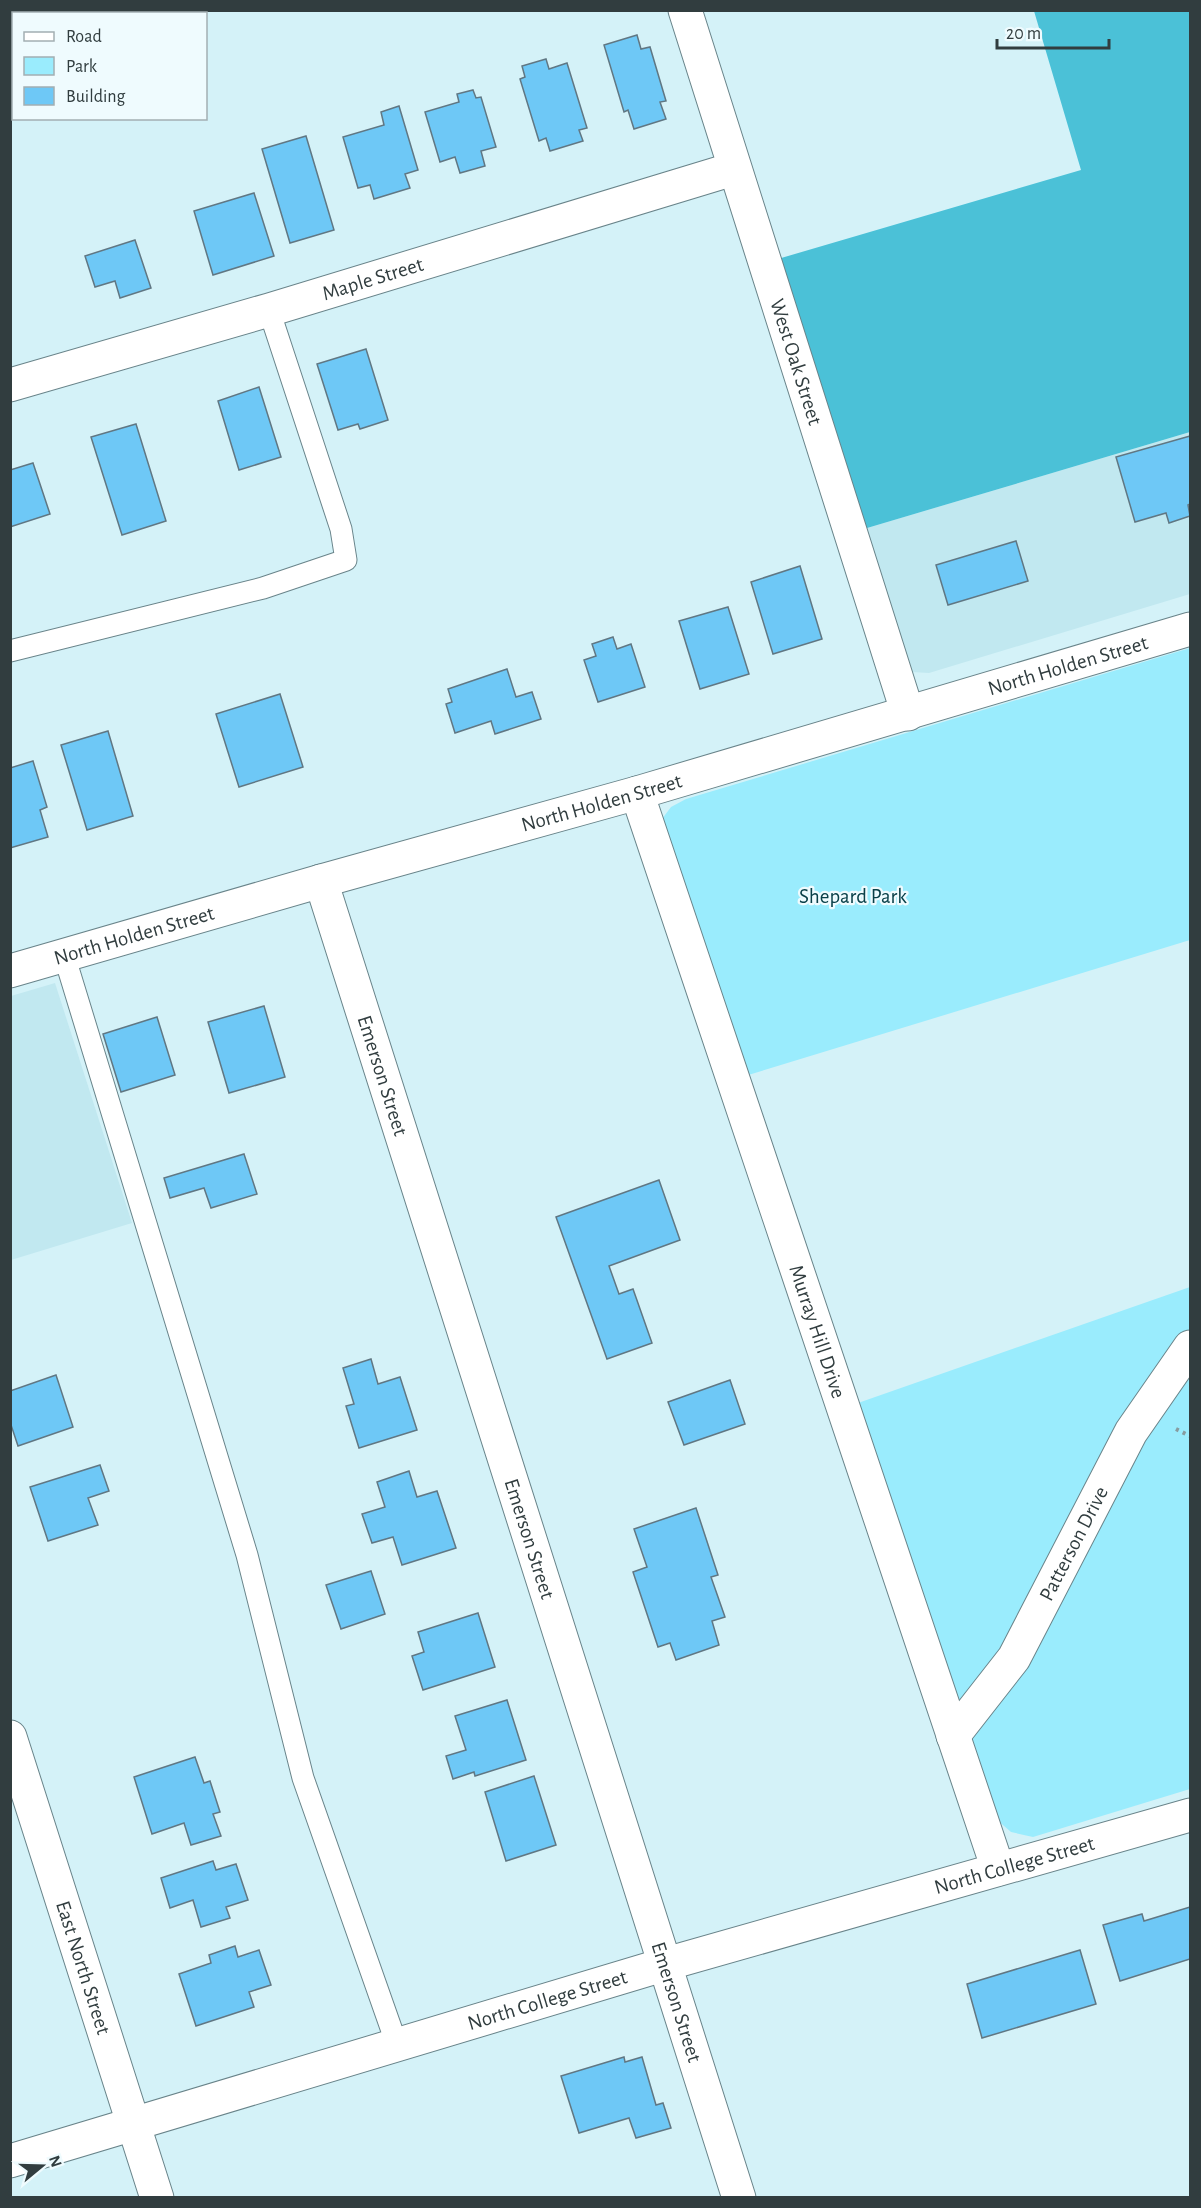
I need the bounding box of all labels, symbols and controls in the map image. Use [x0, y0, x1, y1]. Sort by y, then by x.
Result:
legend [12, 12, 207, 120]
scale bar [997, 12, 1110, 50]
text: 20 m [1006, 25, 1041, 43]
text: Road [66, 28, 102, 46]
text: Park [66, 58, 98, 76]
text: Building [66, 88, 126, 106]
street label: Maple Street [320, 254, 426, 304]
street label: West Oak Street [766, 296, 826, 428]
street label: North Holden Street [985, 632, 1151, 699]
street label: North Holden Street [519, 770, 685, 836]
park label: Shepard Park [799, 886, 907, 907]
street label: North Holden Street [52, 902, 217, 969]
street label: Emerson Street [353, 1013, 411, 1139]
street label: Murray Hill Drive [785, 1262, 849, 1401]
street label: Emerson Street [500, 1476, 558, 1602]
street label: Patterson Drive [1036, 1483, 1112, 1604]
street label: North College Street [932, 1833, 1097, 1898]
street label: East North Street [52, 1898, 114, 2037]
street label: Emerson Street [647, 1939, 705, 2065]
street label: North College Street [465, 1966, 630, 2034]
north arrow [12, 2136, 72, 2196]
text: N [46, 2154, 65, 2169]

